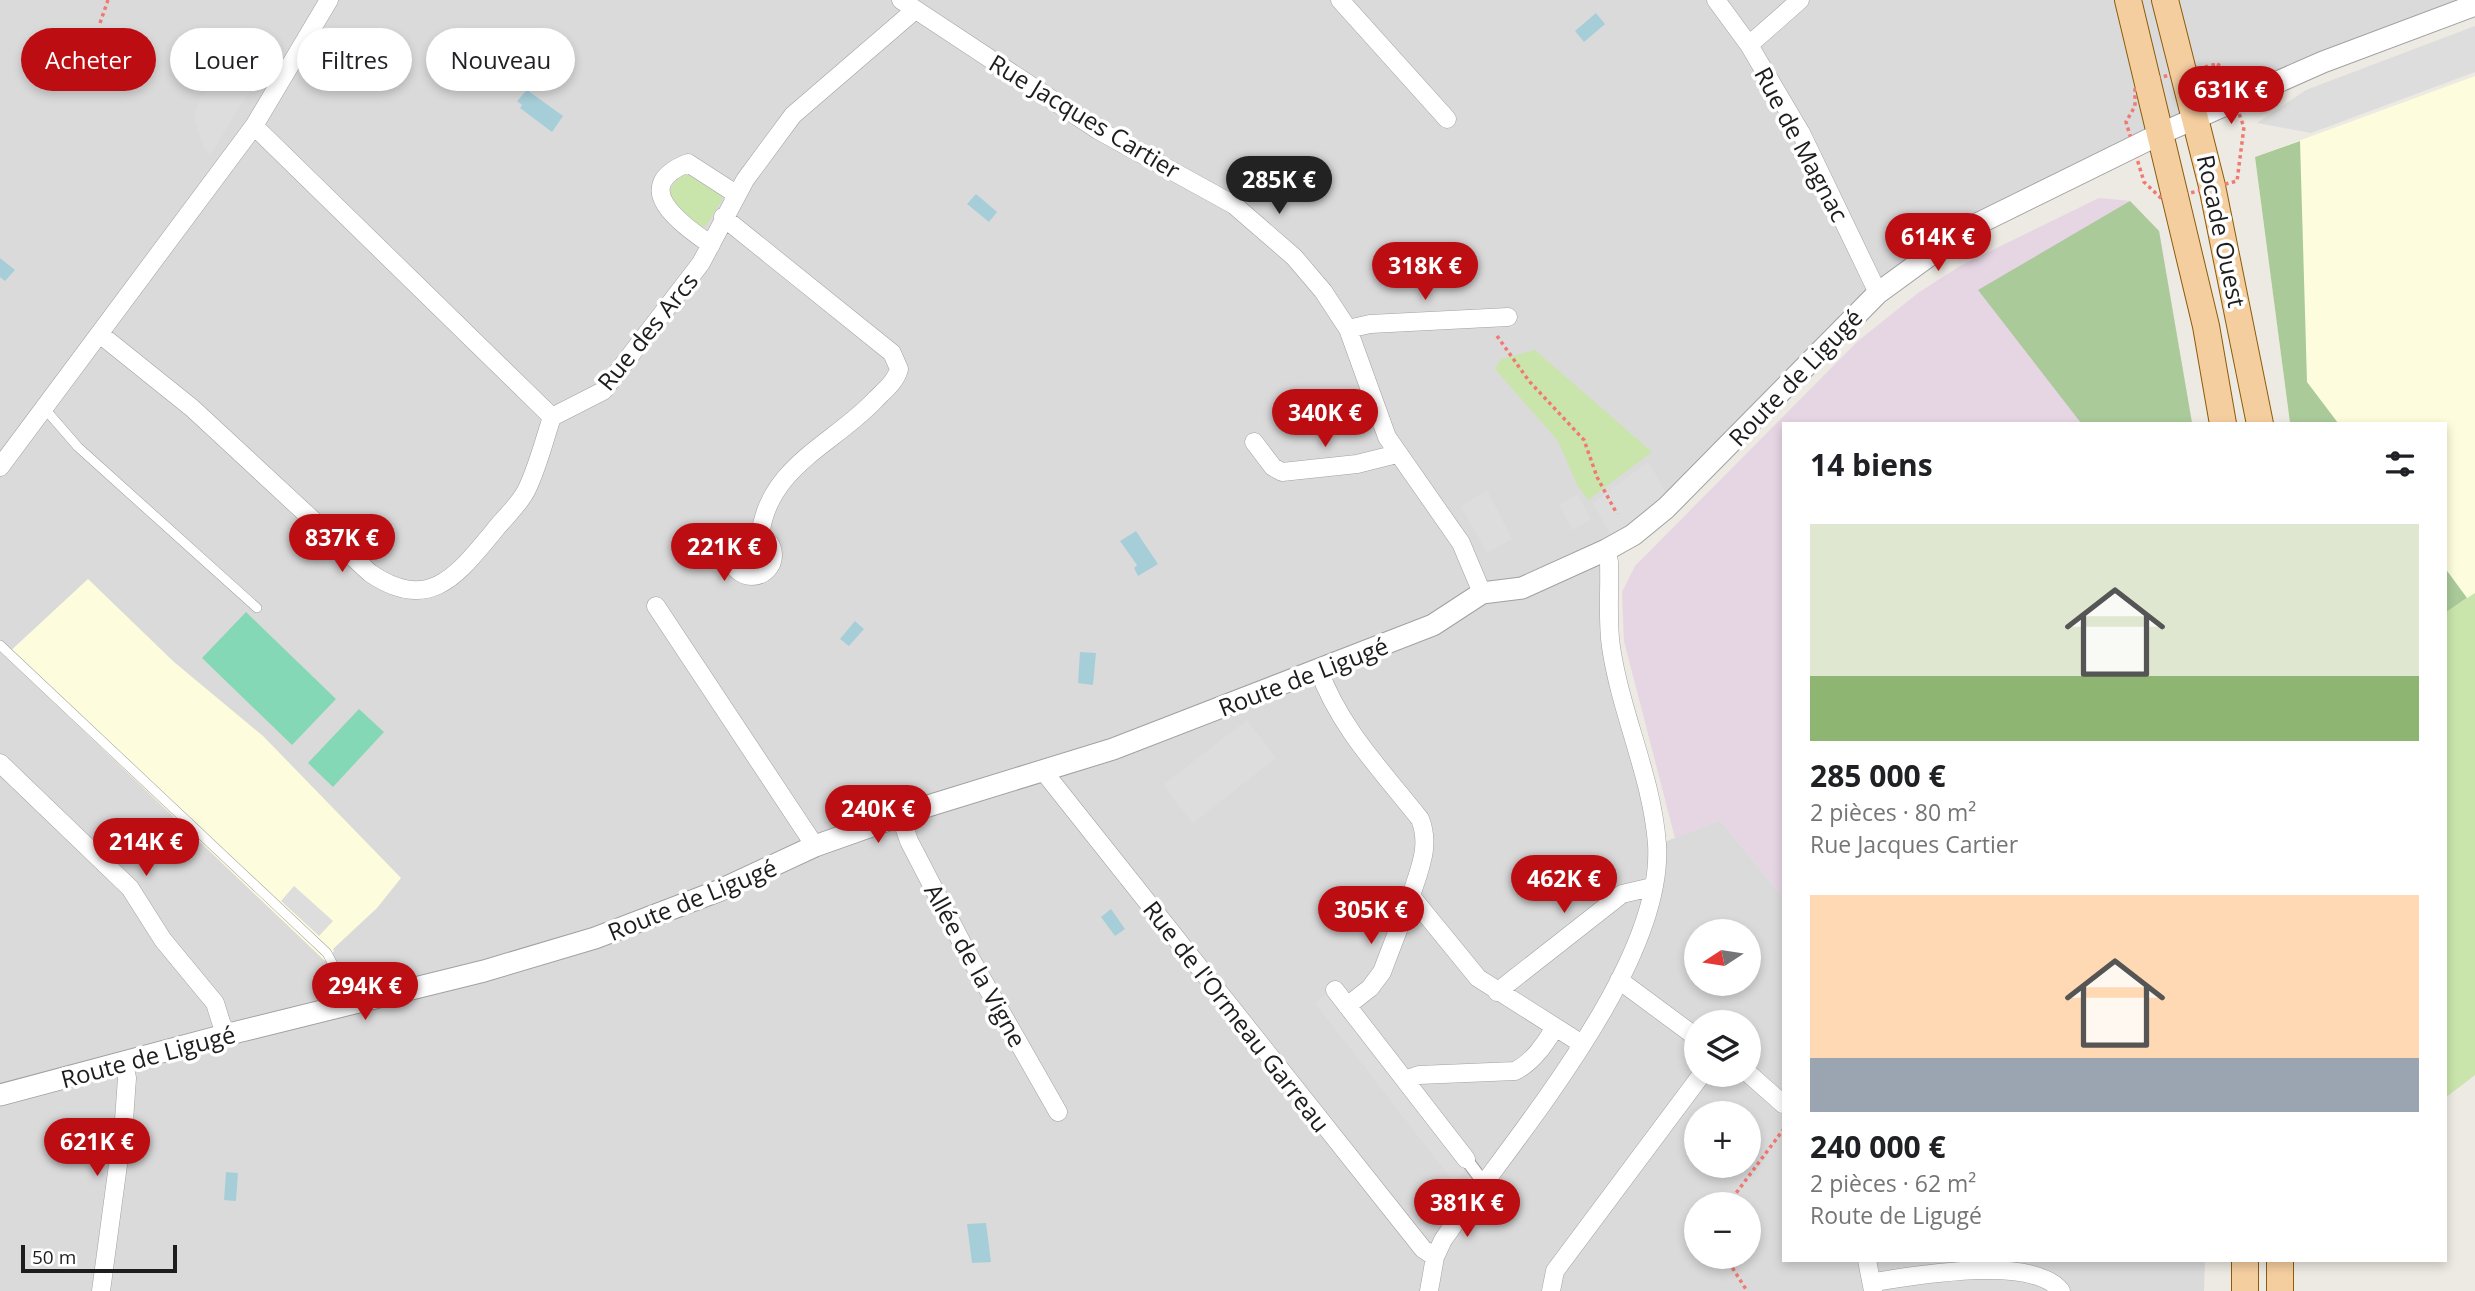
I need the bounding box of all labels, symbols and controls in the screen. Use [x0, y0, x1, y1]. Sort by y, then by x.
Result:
chip: Acheter [21, 28, 156, 91]
chip: Louer [170, 28, 283, 91]
chip: Filtres [297, 28, 412, 91]
chip: Nouveau [426, 28, 575, 91]
street label: Rue Jacques Cartier [983, 46, 1187, 186]
street label: Rue de Magnac [1747, 61, 1857, 227]
pin: 631K € [2174, 66, 2288, 126]
text: 631K € [2194, 73, 2268, 105]
street label: Rocade Ouest [2190, 152, 2254, 310]
pin: 285K € [1222, 156, 1336, 216]
text: 285K € [1242, 163, 1316, 195]
pin: 614K € [1881, 214, 1995, 273]
text: 614K € [1901, 220, 1975, 252]
pin: 318K € [1368, 243, 1482, 302]
text: 318K € [1388, 249, 1462, 281]
street label: Rue des Arcs [589, 265, 705, 397]
street label: Route de Ligugé [1721, 301, 1869, 453]
pin: 340K € [1268, 390, 1382, 449]
text: 340K € [1288, 396, 1362, 428]
text: 14 biens [1810, 444, 1933, 485]
icon: filters [2381, 445, 2419, 483]
pin: 837K € [285, 514, 399, 574]
text: 837K € [305, 521, 379, 553]
pin: 221K € [667, 524, 781, 583]
text: 221K € [687, 530, 761, 562]
icon: home [2052, 569, 2178, 695]
street label: Route de Ligugé [1213, 628, 1393, 724]
text: 285 000 € [1810, 755, 1946, 796]
pin: 240K € [821, 786, 935, 845]
text: 240K € [841, 792, 915, 824]
text: 2 pièces · 80 m² [1810, 796, 1976, 828]
pin: 214K € [89, 818, 203, 878]
text: 214K € [109, 825, 183, 857]
text: Rue Jacques Cartier [1810, 828, 2018, 860]
street label: Route de Ligugé [603, 850, 781, 948]
pin: 462K € [1507, 856, 1621, 915]
text: 462K € [1527, 862, 1601, 894]
street label: Allée de la Vigne [917, 877, 1035, 1053]
pin: 305K € [1314, 886, 1428, 946]
street label: Rue de l'Ormeau Garreau [1136, 893, 1338, 1139]
text: 305K € [1334, 893, 1408, 925]
north arrow [1684, 919, 1760, 996]
map controls [1684, 919, 1761, 1269]
icon: home [2052, 940, 2178, 1066]
pin: 294K € [308, 962, 422, 1022]
text: 294K € [328, 969, 402, 1001]
button: layers [1684, 1010, 1761, 1087]
street label: Route de Ligugé [57, 1017, 239, 1095]
button: + [1684, 1101, 1761, 1178]
pin: 621K € [40, 1118, 154, 1178]
text: 621K € [60, 1125, 134, 1157]
text: 240 000 € [1810, 1126, 1946, 1167]
text: 2 pièces · 62 m² [1810, 1167, 1976, 1199]
pin: 381K € [1410, 1180, 1524, 1239]
text: 381K € [1430, 1186, 1504, 1218]
button: − [1684, 1192, 1761, 1269]
text: Route de Ligugé [1810, 1199, 1982, 1231]
scale bar [21, 1242, 177, 1274]
text: 50 m [32, 1244, 76, 1270]

